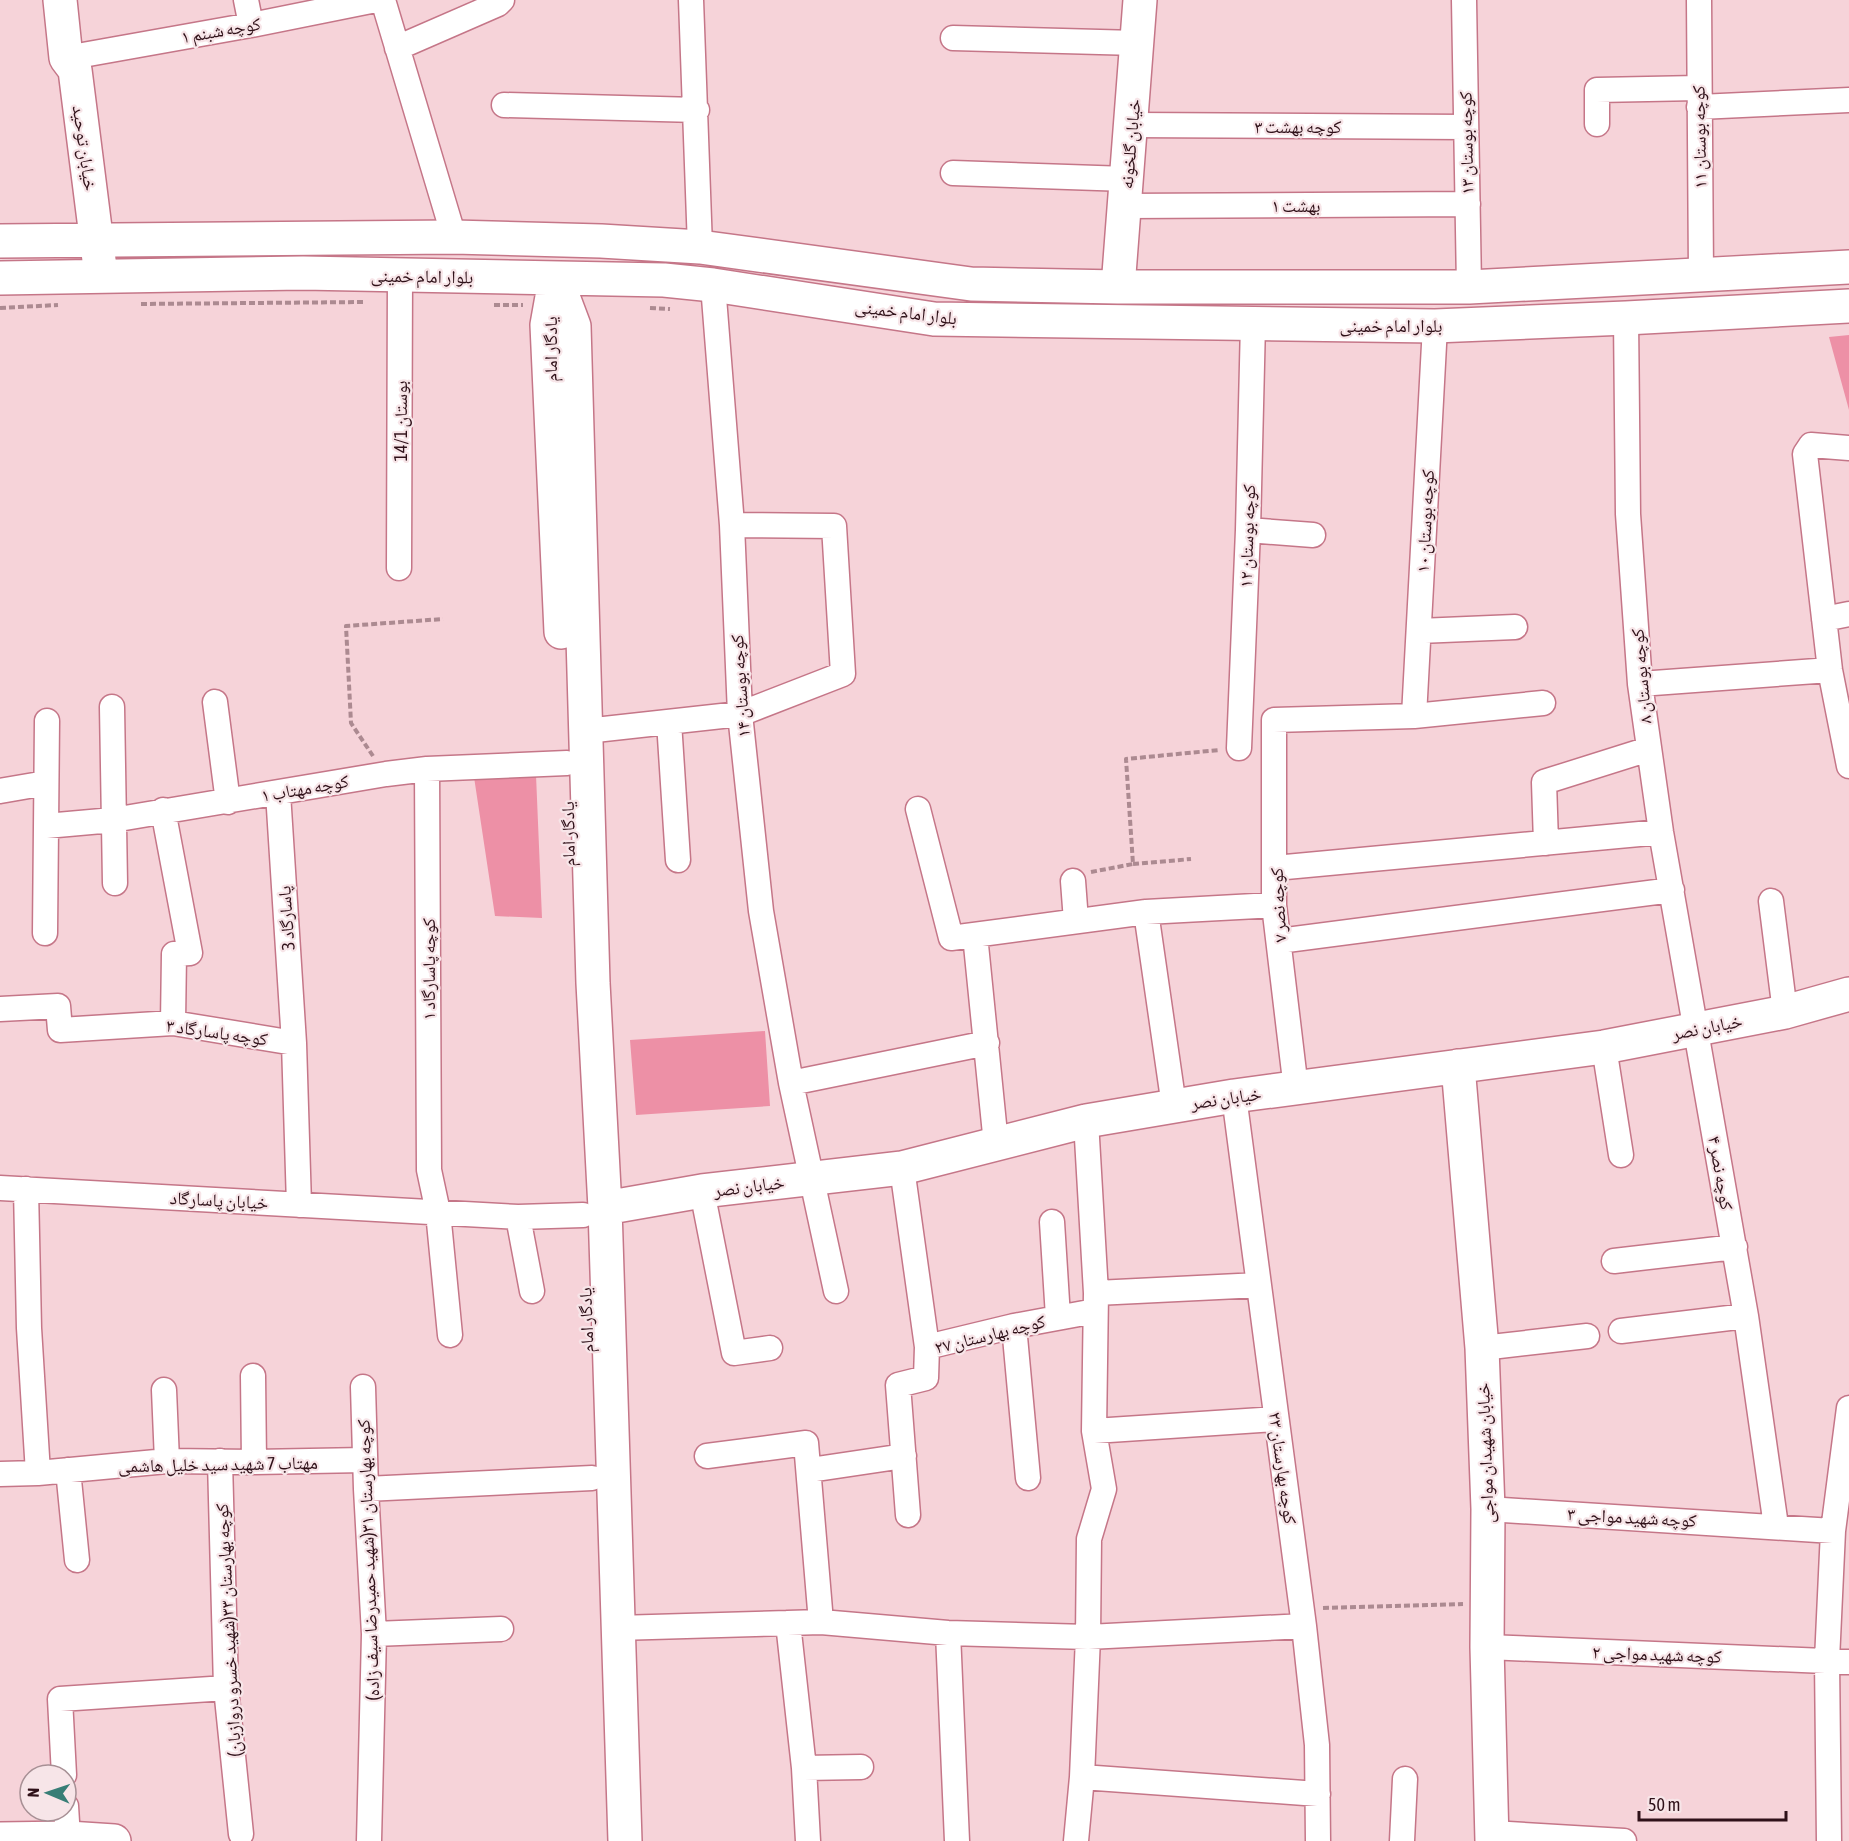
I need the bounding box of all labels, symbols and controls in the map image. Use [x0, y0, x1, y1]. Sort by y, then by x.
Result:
street label: کوچه شبنم ۱ [180, 13, 263, 49]
street label: کوچه بوستان ۱۱ [1688, 85, 1711, 189]
street label: کوچه بوستان ۱۳ [1455, 91, 1478, 195]
street label: خیابان گلخونه [1116, 98, 1145, 190]
street label: خیابان توحید [68, 104, 101, 192]
street label: کوچه بهشت ۳ [1255, 116, 1342, 137]
street label: بهشت ۱ [1271, 195, 1321, 216]
street label: بلوار امام خمینی [370, 265, 474, 289]
street label: بلوار امام خمینی [853, 295, 958, 331]
street label: بلوار امام خمینی [1340, 315, 1442, 338]
street label: یادگار امام [540, 316, 563, 382]
street label: بوستان 14/1 [390, 381, 412, 461]
street label: کوچه بوستان ۱۰ [1412, 468, 1439, 573]
street label: کوچه بوستان ۱۲ [1235, 483, 1260, 588]
street label: کوچه بوستان ۸ [1626, 627, 1657, 724]
street label: کوچه بوستان ۱۴ [726, 633, 755, 738]
street label: کوچه مهتاب ۱ [260, 770, 351, 807]
street label: یادگار امام [557, 801, 581, 867]
street label: کوچه نصر ۷ [1266, 867, 1291, 943]
street label: پاسارگاد 3 [273, 885, 300, 951]
street label: کوچه پاسارگاد ۱ [418, 917, 440, 1020]
street label: خیابان نصر [1669, 1010, 1744, 1045]
street label: کوچه پاسارگاد ۳ [165, 1015, 270, 1051]
street label: خیابان نصر [1188, 1083, 1263, 1114]
street label: کوچه نصر ۴ [1703, 1134, 1738, 1212]
street label: خیابان نصر [711, 1171, 786, 1202]
street label: خیابان پاسارگاد [169, 1187, 269, 1214]
street label: یادگار امام [574, 1287, 600, 1353]
street label: کوچه بهارستان ۲۷ [932, 1310, 1048, 1359]
street label: خیابان شهیدان مواجی [1472, 1382, 1499, 1524]
street label: کوچه بهارستان ۲۳ [1264, 1410, 1301, 1526]
street label: کوچه بهارستان ۳۱(شهید حمیدرضا سیف زاده) [353, 1418, 384, 1701]
street label: مهتاب 7 شهید سید خلیل هاشمی [118, 1452, 318, 1477]
street label: کوچه بهارستان ۳۳(شهید خسرو دروازبان) [211, 1502, 246, 1757]
street label: کوچه شهید مواجی ۳ [1567, 1503, 1698, 1532]
street label: کوچه شهید مواجی ۲ [1592, 1641, 1723, 1668]
north arrow [18, 1763, 78, 1823]
scale bar [1639, 1784, 1786, 1822]
text: N [24, 1787, 42, 1798]
text: 50 m [1648, 1794, 1680, 1815]

